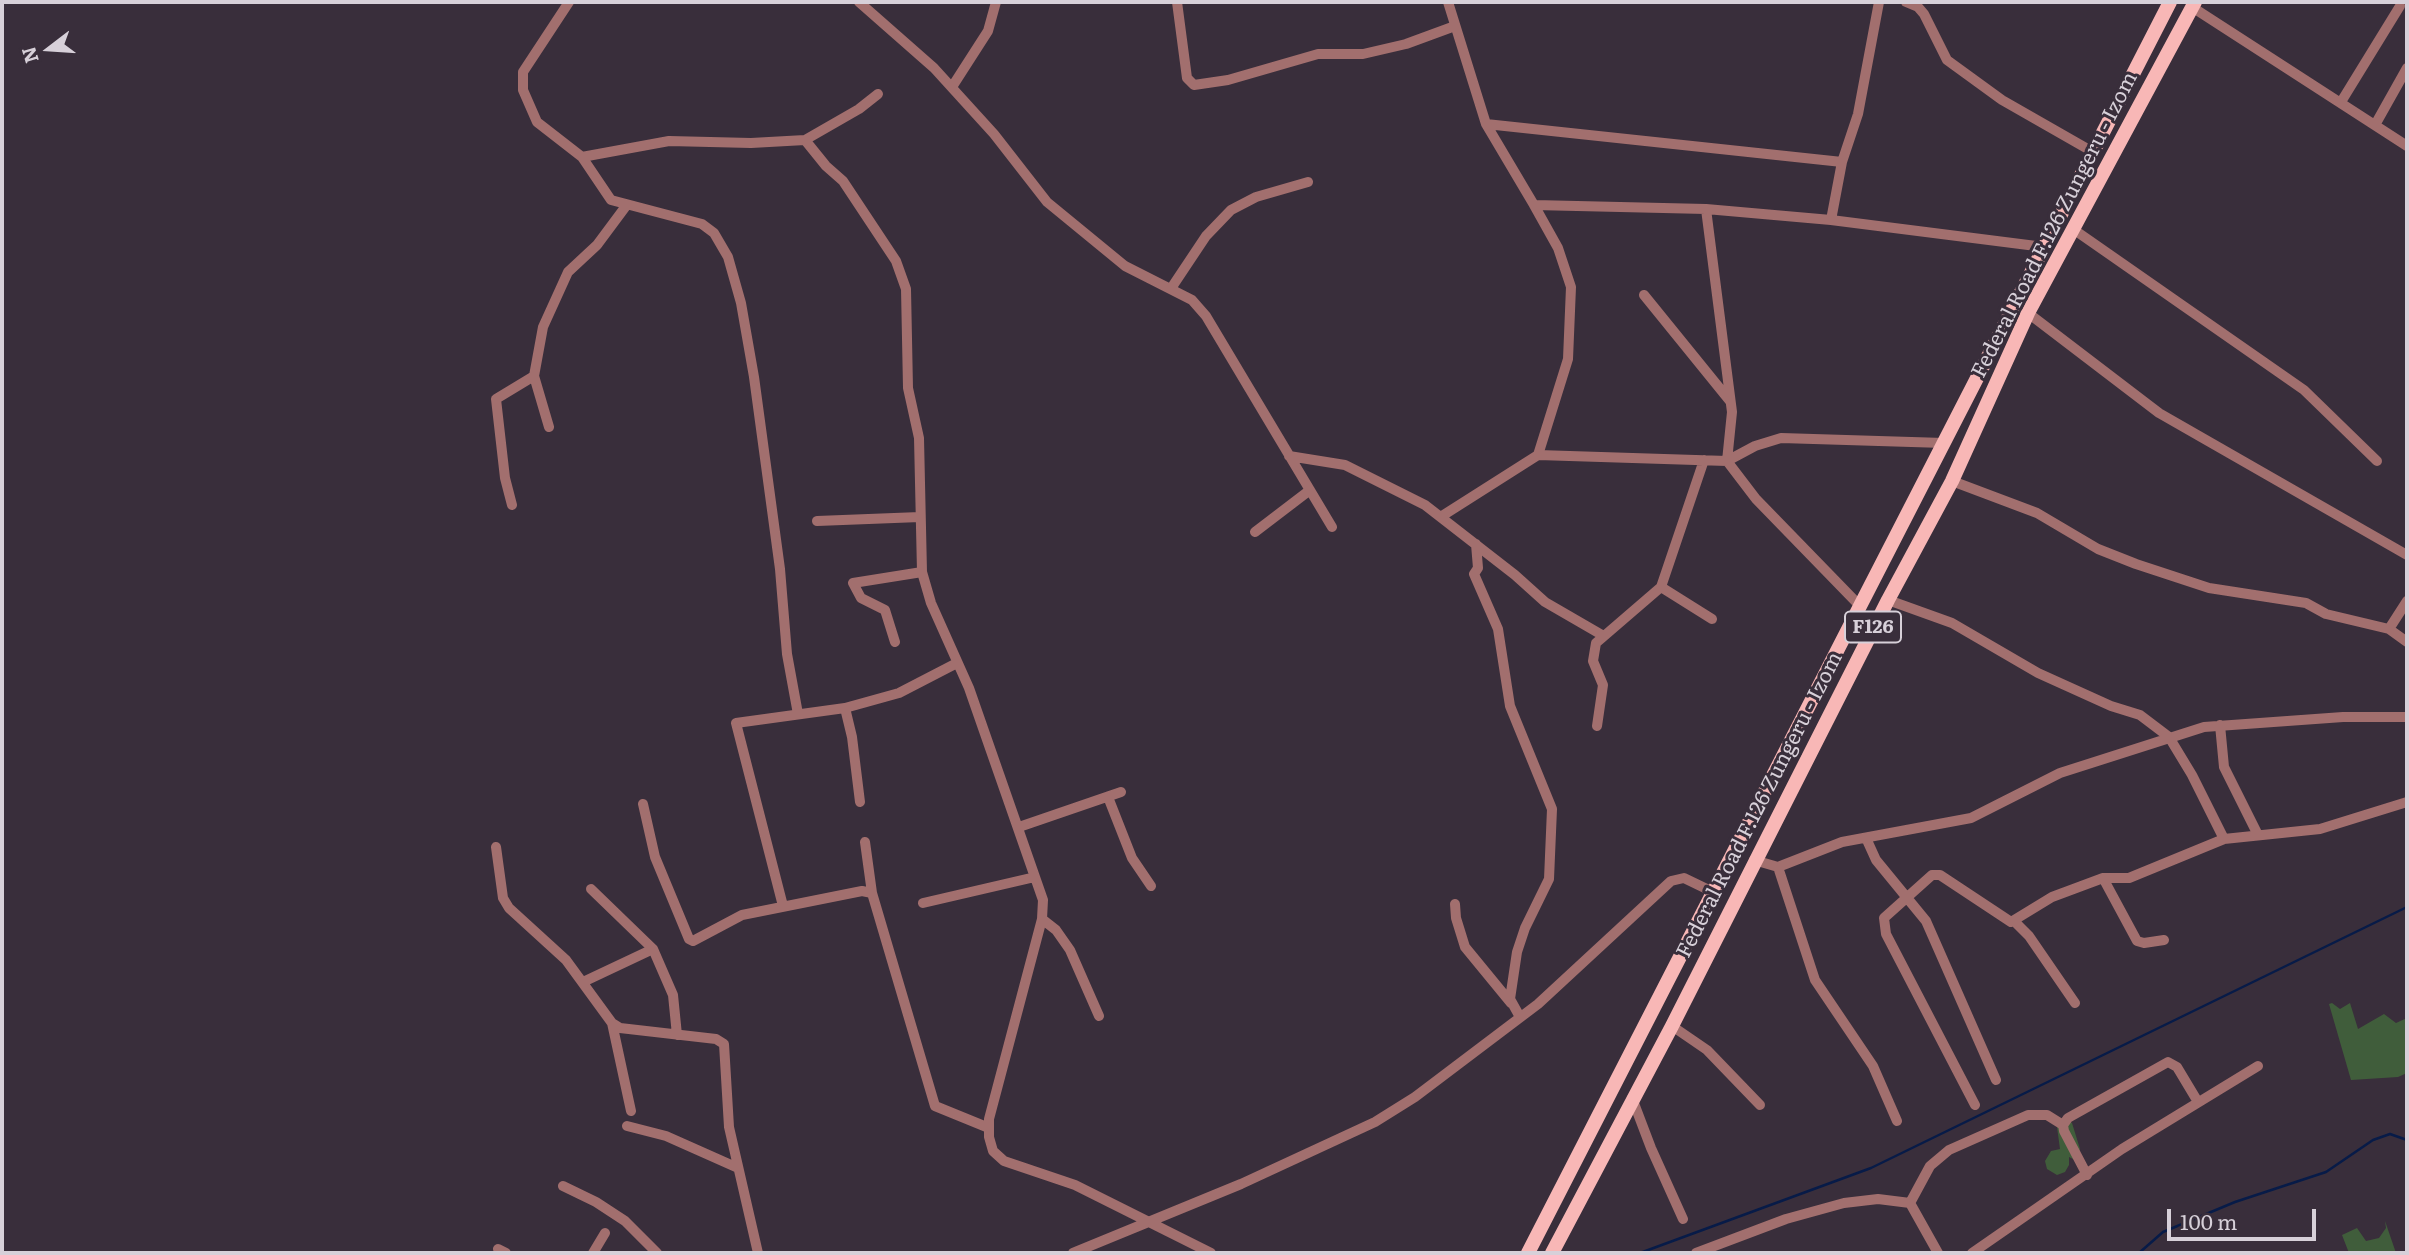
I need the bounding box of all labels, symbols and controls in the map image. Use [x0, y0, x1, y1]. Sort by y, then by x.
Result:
north arrow [14, 14, 84, 84]
text: N [13, 43, 45, 67]
street label: Federal Road F.126 Zungeru - Izom [1967, 68, 2143, 382]
road number: F126 [1845, 612, 1901, 642]
street label: Federal Road F.126 Zungeru - Izom [1672, 648, 1848, 962]
scale bar [2171, 1196, 2320, 1240]
text: 100 m [2180, 1205, 2237, 1236]

